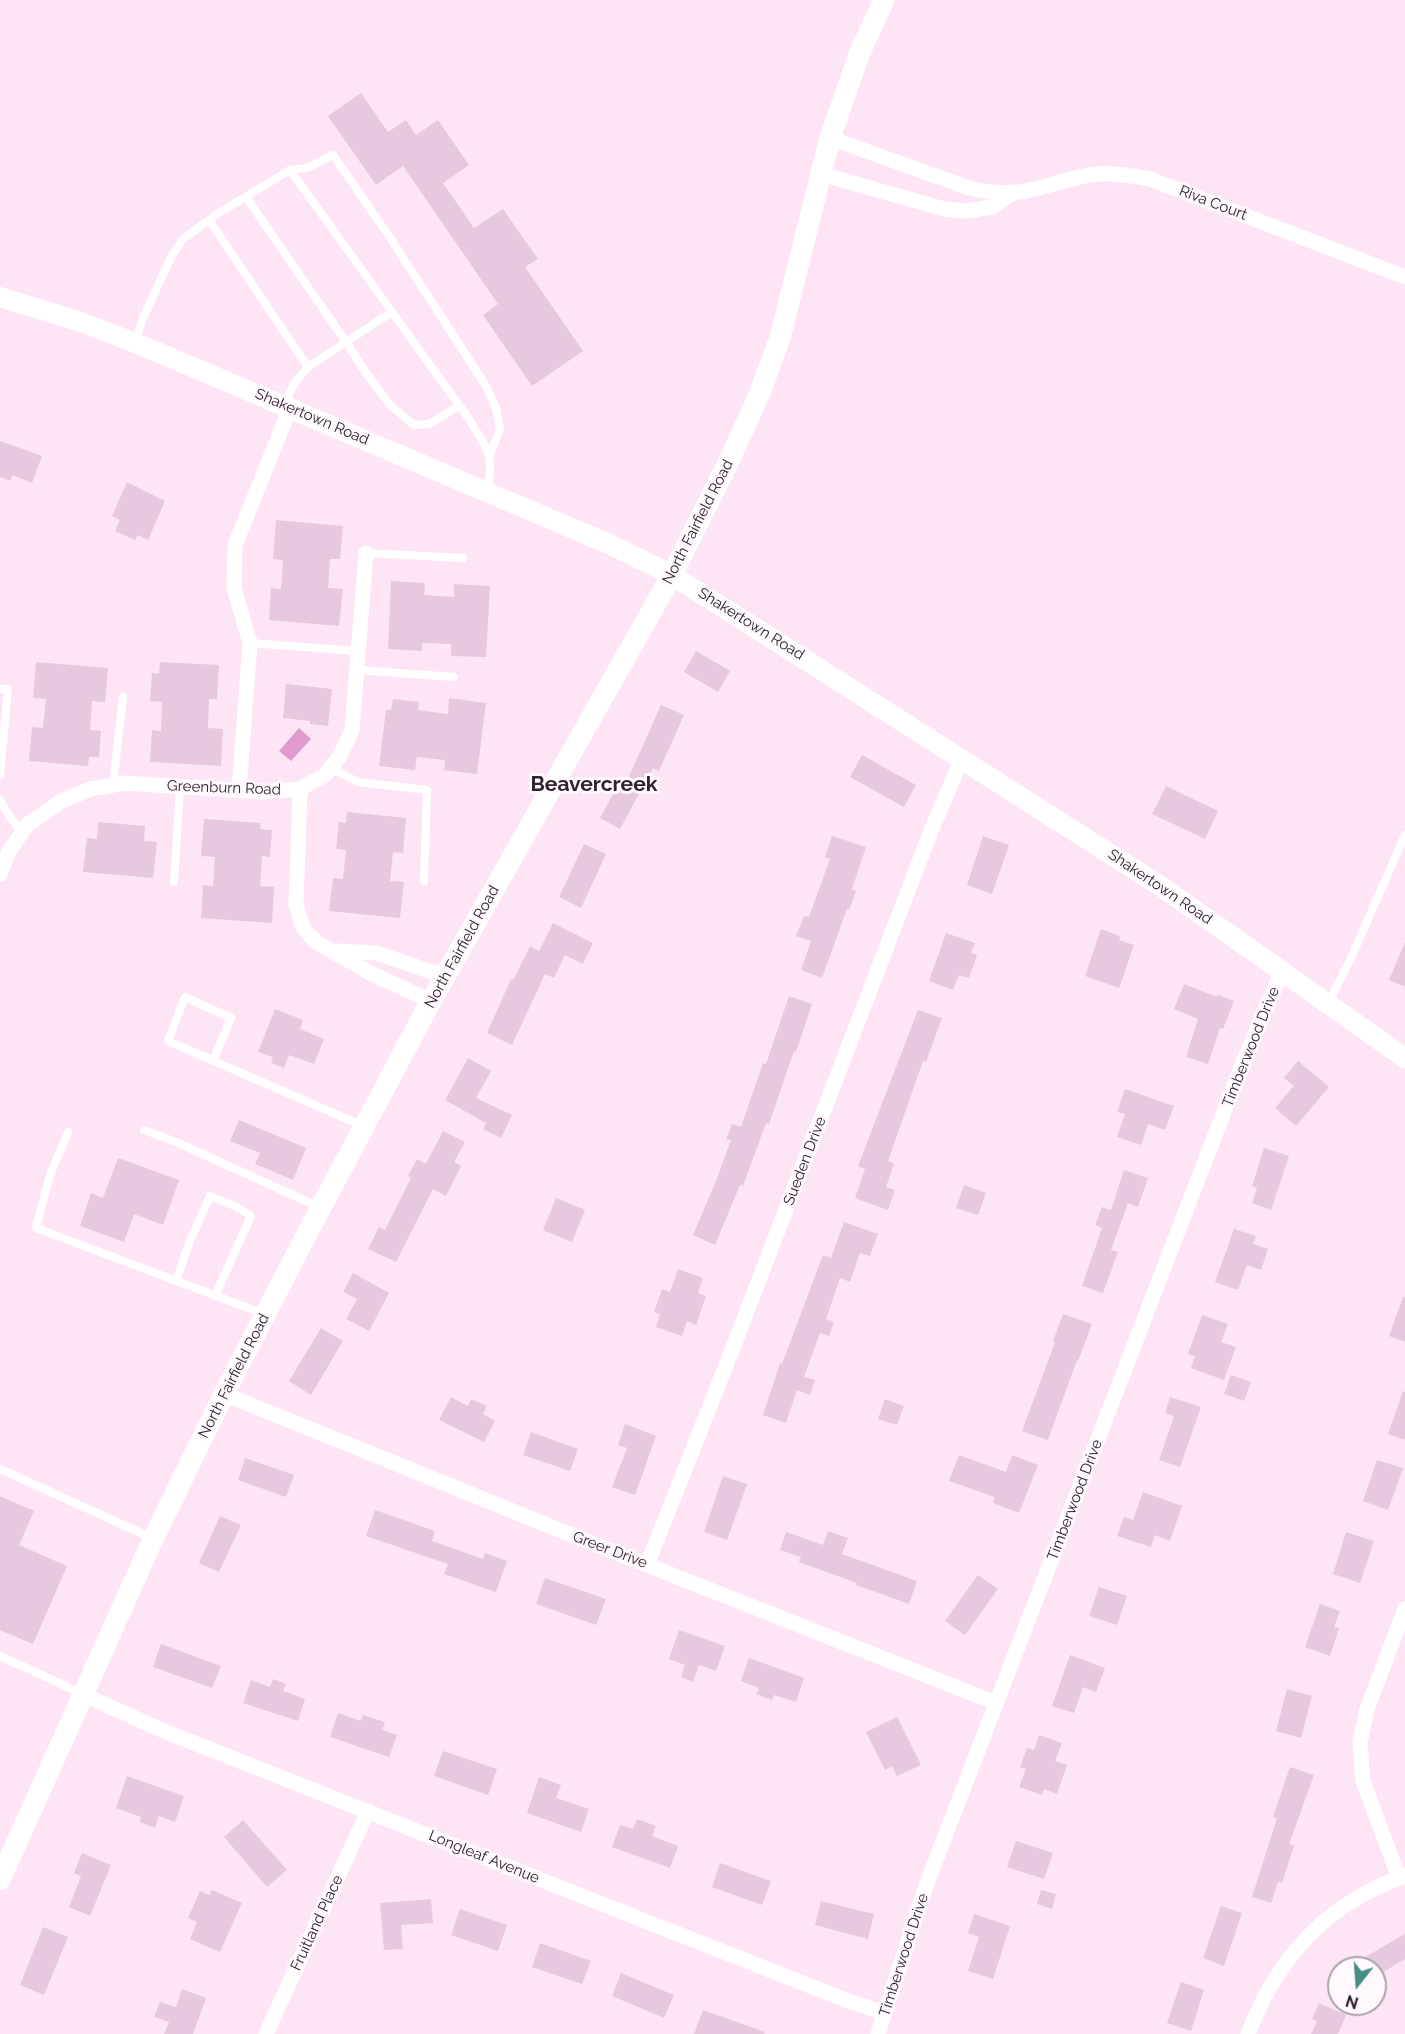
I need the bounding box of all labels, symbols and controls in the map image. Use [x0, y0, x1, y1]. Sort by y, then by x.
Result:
street label: Riva Court [1177, 182, 1249, 224]
street label: Shakertown Road [252, 385, 372, 449]
street label: North Fairfield Road [659, 457, 737, 587]
street label: Shakertown Road [695, 584, 807, 664]
district label: Beavercreek [531, 772, 657, 798]
street label: Greenburn Road [167, 777, 281, 799]
street label: Shakertown Road [1104, 845, 1216, 929]
street label: North Fairfield Road [421, 883, 503, 1011]
street label: Timberwood Drive [1219, 984, 1283, 1110]
street label: Sueden Drive [780, 1114, 830, 1208]
street label: North Fairfield Road [195, 1311, 273, 1441]
street label: Timberwood Drive [1044, 1437, 1106, 1563]
street label: Greer Drive [570, 1528, 650, 1572]
street label: Longleaf Avenue [426, 1827, 542, 1887]
street label: Fruitland Place [287, 1872, 347, 1974]
street label: Timberwood Drive [876, 1891, 932, 2019]
north arrow [1327, 1956, 1387, 2016]
text: N [1344, 1991, 1361, 2013]

